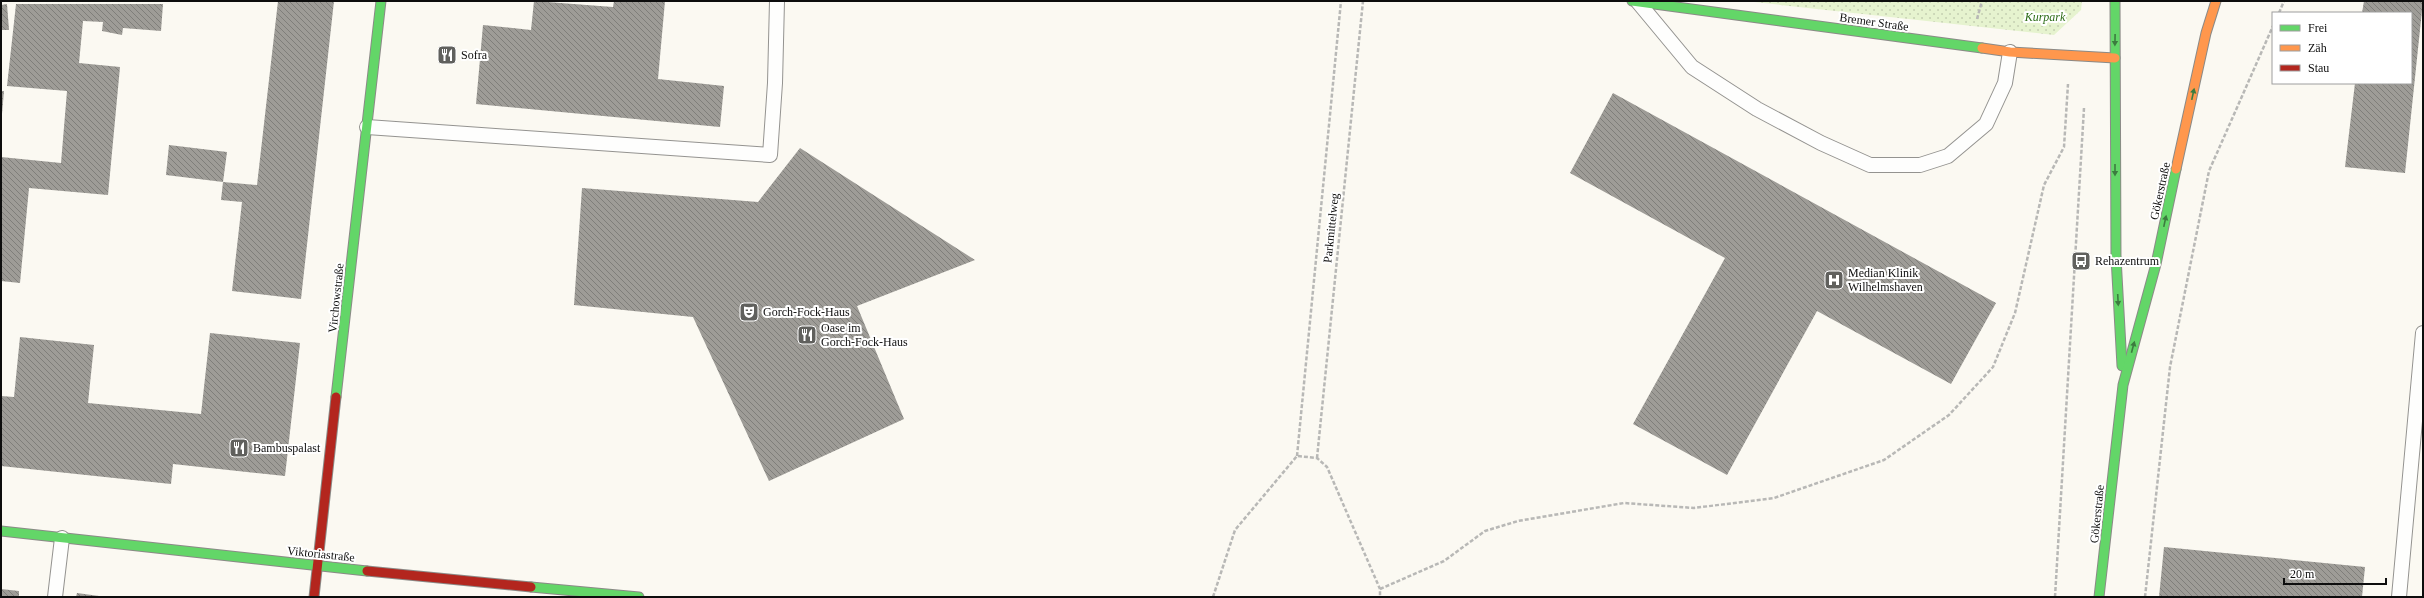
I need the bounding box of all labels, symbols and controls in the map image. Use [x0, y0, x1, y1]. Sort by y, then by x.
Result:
street label: Bremer Straße [1839, 10, 1909, 34]
park label: Kurpark [2024, 10, 2066, 24]
legend [2272, 12, 2412, 84]
text: Frei [2308, 21, 2328, 35]
one-way arrow [2112, 34, 2118, 47]
text: Zäh [2308, 41, 2327, 55]
restaurant icon: Sofra [436, 44, 458, 66]
place label: Sofra [461, 48, 488, 62]
text: Stau [2308, 61, 2329, 75]
one-way arrow [2190, 88, 2196, 101]
street label: Gökerstraße [2147, 161, 2173, 221]
one-way arrow [2112, 164, 2118, 177]
street label: Parkmittelweg [1320, 192, 1342, 264]
one-way arrow [2163, 215, 2169, 228]
bus stop icon: Rehazentrum [2070, 250, 2092, 272]
place label: Rehazentrum [2095, 254, 2160, 268]
street label: Virchowstraße [325, 262, 347, 334]
place label: Median Klinik Wilhelmshaven [1848, 266, 1923, 294]
hospital icon: Median Klinik Wilhelmshaven [1823, 269, 1845, 291]
one-way arrow [2115, 294, 2122, 306]
theatre icon: Gorch-Fock-Haus [738, 301, 760, 323]
place label: Gorch-Fock-Haus [763, 305, 850, 319]
place label: Oase im Gorch-Fock-Haus [821, 321, 908, 349]
restaurant icon: Oase im Gorch-Fock-Haus [796, 324, 818, 346]
one-way arrow [2130, 341, 2136, 353]
restaurant icon: Bambuspalast [228, 437, 250, 459]
place label: Bambuspalast [253, 441, 321, 455]
street label: Gökerstraße [2087, 484, 2107, 544]
street label: Viktoriastraße [286, 543, 356, 565]
scale bar [2284, 560, 2386, 586]
text: 20 m [2290, 567, 2315, 581]

